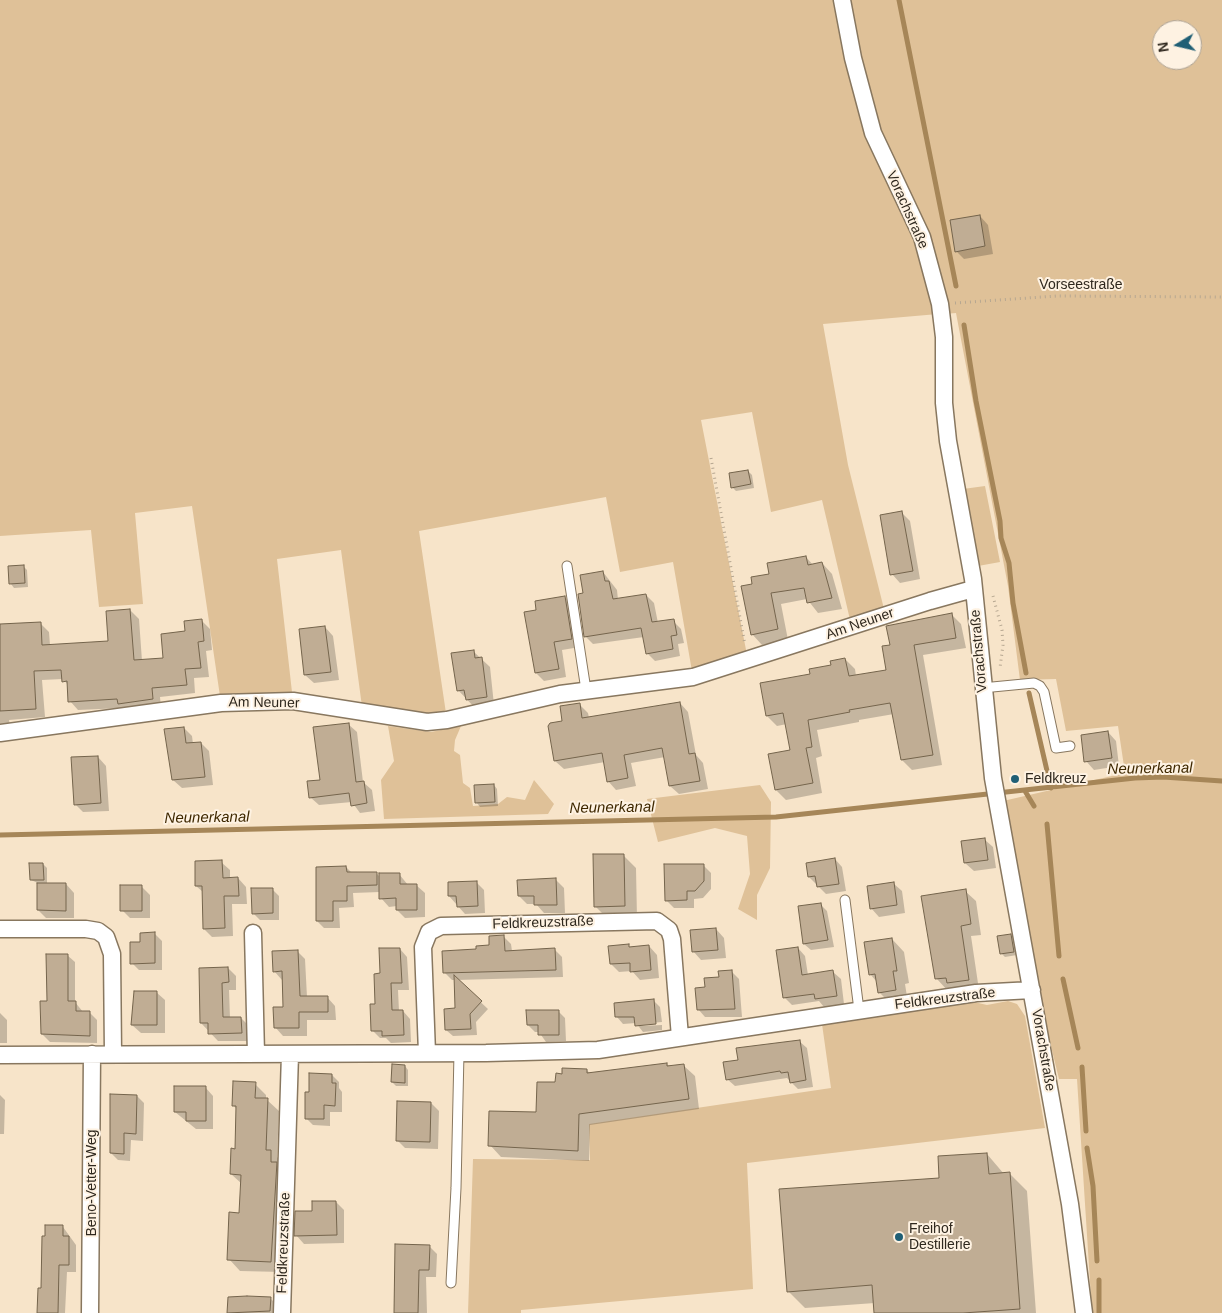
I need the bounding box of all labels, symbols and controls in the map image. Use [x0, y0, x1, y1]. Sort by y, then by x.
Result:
north arrow [1152, 20, 1202, 70]
text: N [1154, 41, 1172, 53]
street label: Vorachstraße [882, 169, 932, 251]
street label: Vorseestraße [1039, 277, 1123, 293]
street label: Am Neuner [824, 605, 896, 643]
street label: Vorachstraße [967, 609, 991, 693]
street label: Am Neuner [228, 694, 300, 712]
water label: Neunerkanal [1107, 759, 1193, 779]
place label: Feldkreuz [1025, 771, 1086, 787]
marker: Feldkreuz [1009, 773, 1021, 785]
water label: Neunerkanal [569, 798, 655, 818]
water label: Neunerkanal [164, 808, 250, 828]
street label: Feldkreuzstraße [492, 913, 594, 933]
street label: Feldkreuzstraße [894, 984, 996, 1014]
street label: Vorachstraße [1027, 1008, 1059, 1092]
street label: Beno-Vetter-Weg [84, 1129, 100, 1237]
street label: Feldkreuzstraße [274, 1192, 294, 1294]
place label: Freihof Destillerie [909, 1221, 970, 1254]
marker: Freihof Destillerie [893, 1231, 905, 1243]

